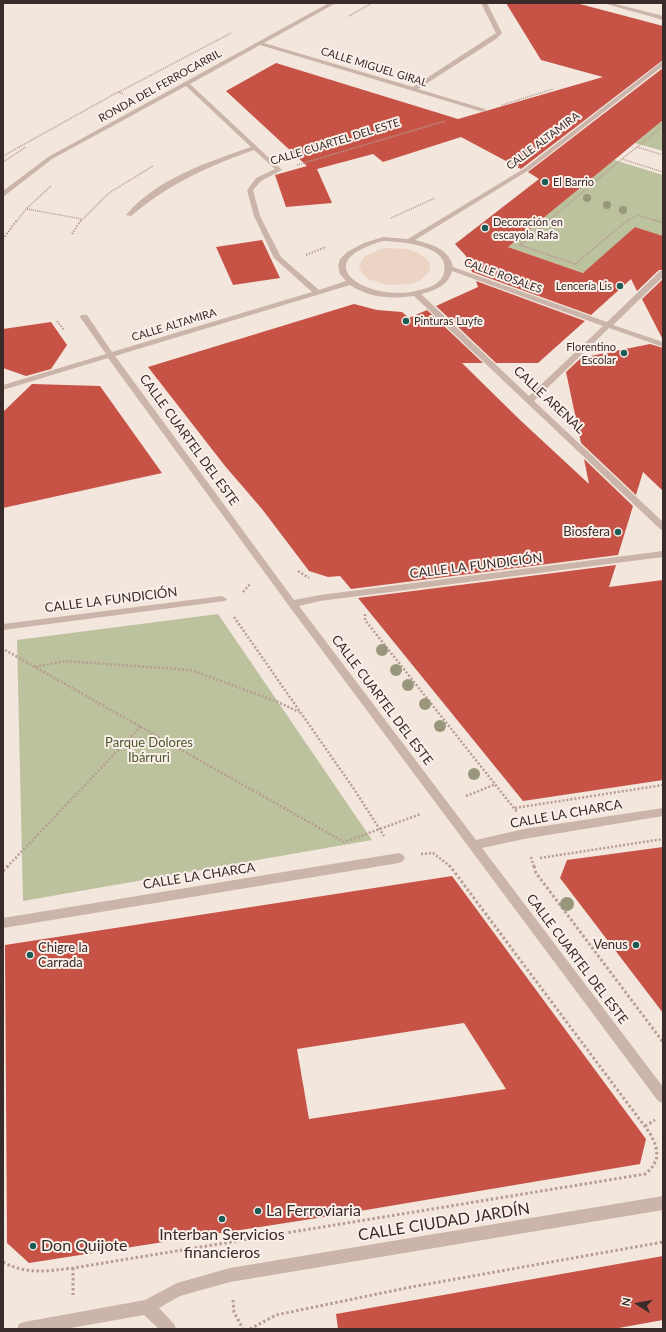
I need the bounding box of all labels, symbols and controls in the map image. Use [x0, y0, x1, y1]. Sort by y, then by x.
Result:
street label: CALLE MIGUEL GIRAL [319, 45, 429, 89]
street label: RONDA DEL FERROCARRIL [96, 47, 224, 125]
street label: CALLE ALTAMIRA [504, 109, 582, 173]
street label: CALLE CUARTEL DEL ESTE [269, 116, 401, 168]
place label: El Barrio [553, 175, 594, 189]
marker: El Barrio [540, 177, 550, 187]
place label: Decoración en escayola Rafa [493, 215, 563, 241]
marker: Decoración en escayola Rafa [480, 223, 490, 233]
street label: CALLE ROSALES [462, 256, 544, 296]
place label: Lencería Lis [556, 279, 612, 293]
marker: Lencería Lis [615, 281, 625, 291]
street label: CALLE ALTAMIRA [130, 306, 218, 344]
place label: Pinturas Luyfe [414, 314, 483, 328]
marker: Pinturas Luyfe [401, 316, 411, 326]
place label: Florentino Escolar [566, 340, 616, 366]
marker: Florentino Escolar [619, 348, 629, 358]
street label: CALLE ARENAL [510, 363, 588, 437]
street label: CALLE CUARTEL DEL ESTE [136, 371, 242, 509]
place label: Biosfera [563, 524, 610, 540]
marker: Biosfera [613, 527, 623, 537]
street label: CALLE LA FUNDICIÓN [409, 550, 543, 582]
street label: CALLE LA FUNDICIÓN [44, 584, 178, 616]
street label: CALLE CUARTEL DEL ESTE [328, 632, 436, 768]
park label: Parque Dolores Ibárruri [105, 735, 193, 766]
street label: CALLE LA CHARCA [509, 796, 623, 832]
street label: CALLE LA CHARCA [142, 859, 256, 893]
street label: CALLE CUARTEL DEL ESTE [523, 891, 631, 1027]
place label: Venus [593, 937, 628, 953]
place label: Chigre la Carrada [38, 940, 88, 971]
marker: Venus [631, 940, 641, 950]
marker: Chigre la Carrada [25, 950, 35, 960]
street label: CALLE CIUDAD JARDÍN [357, 1199, 531, 1245]
place label: La Ferroviaria [266, 1201, 361, 1221]
marker: La Ferroviaria [253, 1206, 263, 1216]
marker: Interban Servicios financieros [217, 1214, 227, 1224]
place label: Interban Servicios financieros [159, 1225, 285, 1263]
place label: Don Quijote [41, 1236, 128, 1256]
marker: Don Quijote [28, 1241, 38, 1251]
north arrow [618, 1284, 658, 1324]
text: N [619, 1296, 633, 1307]

